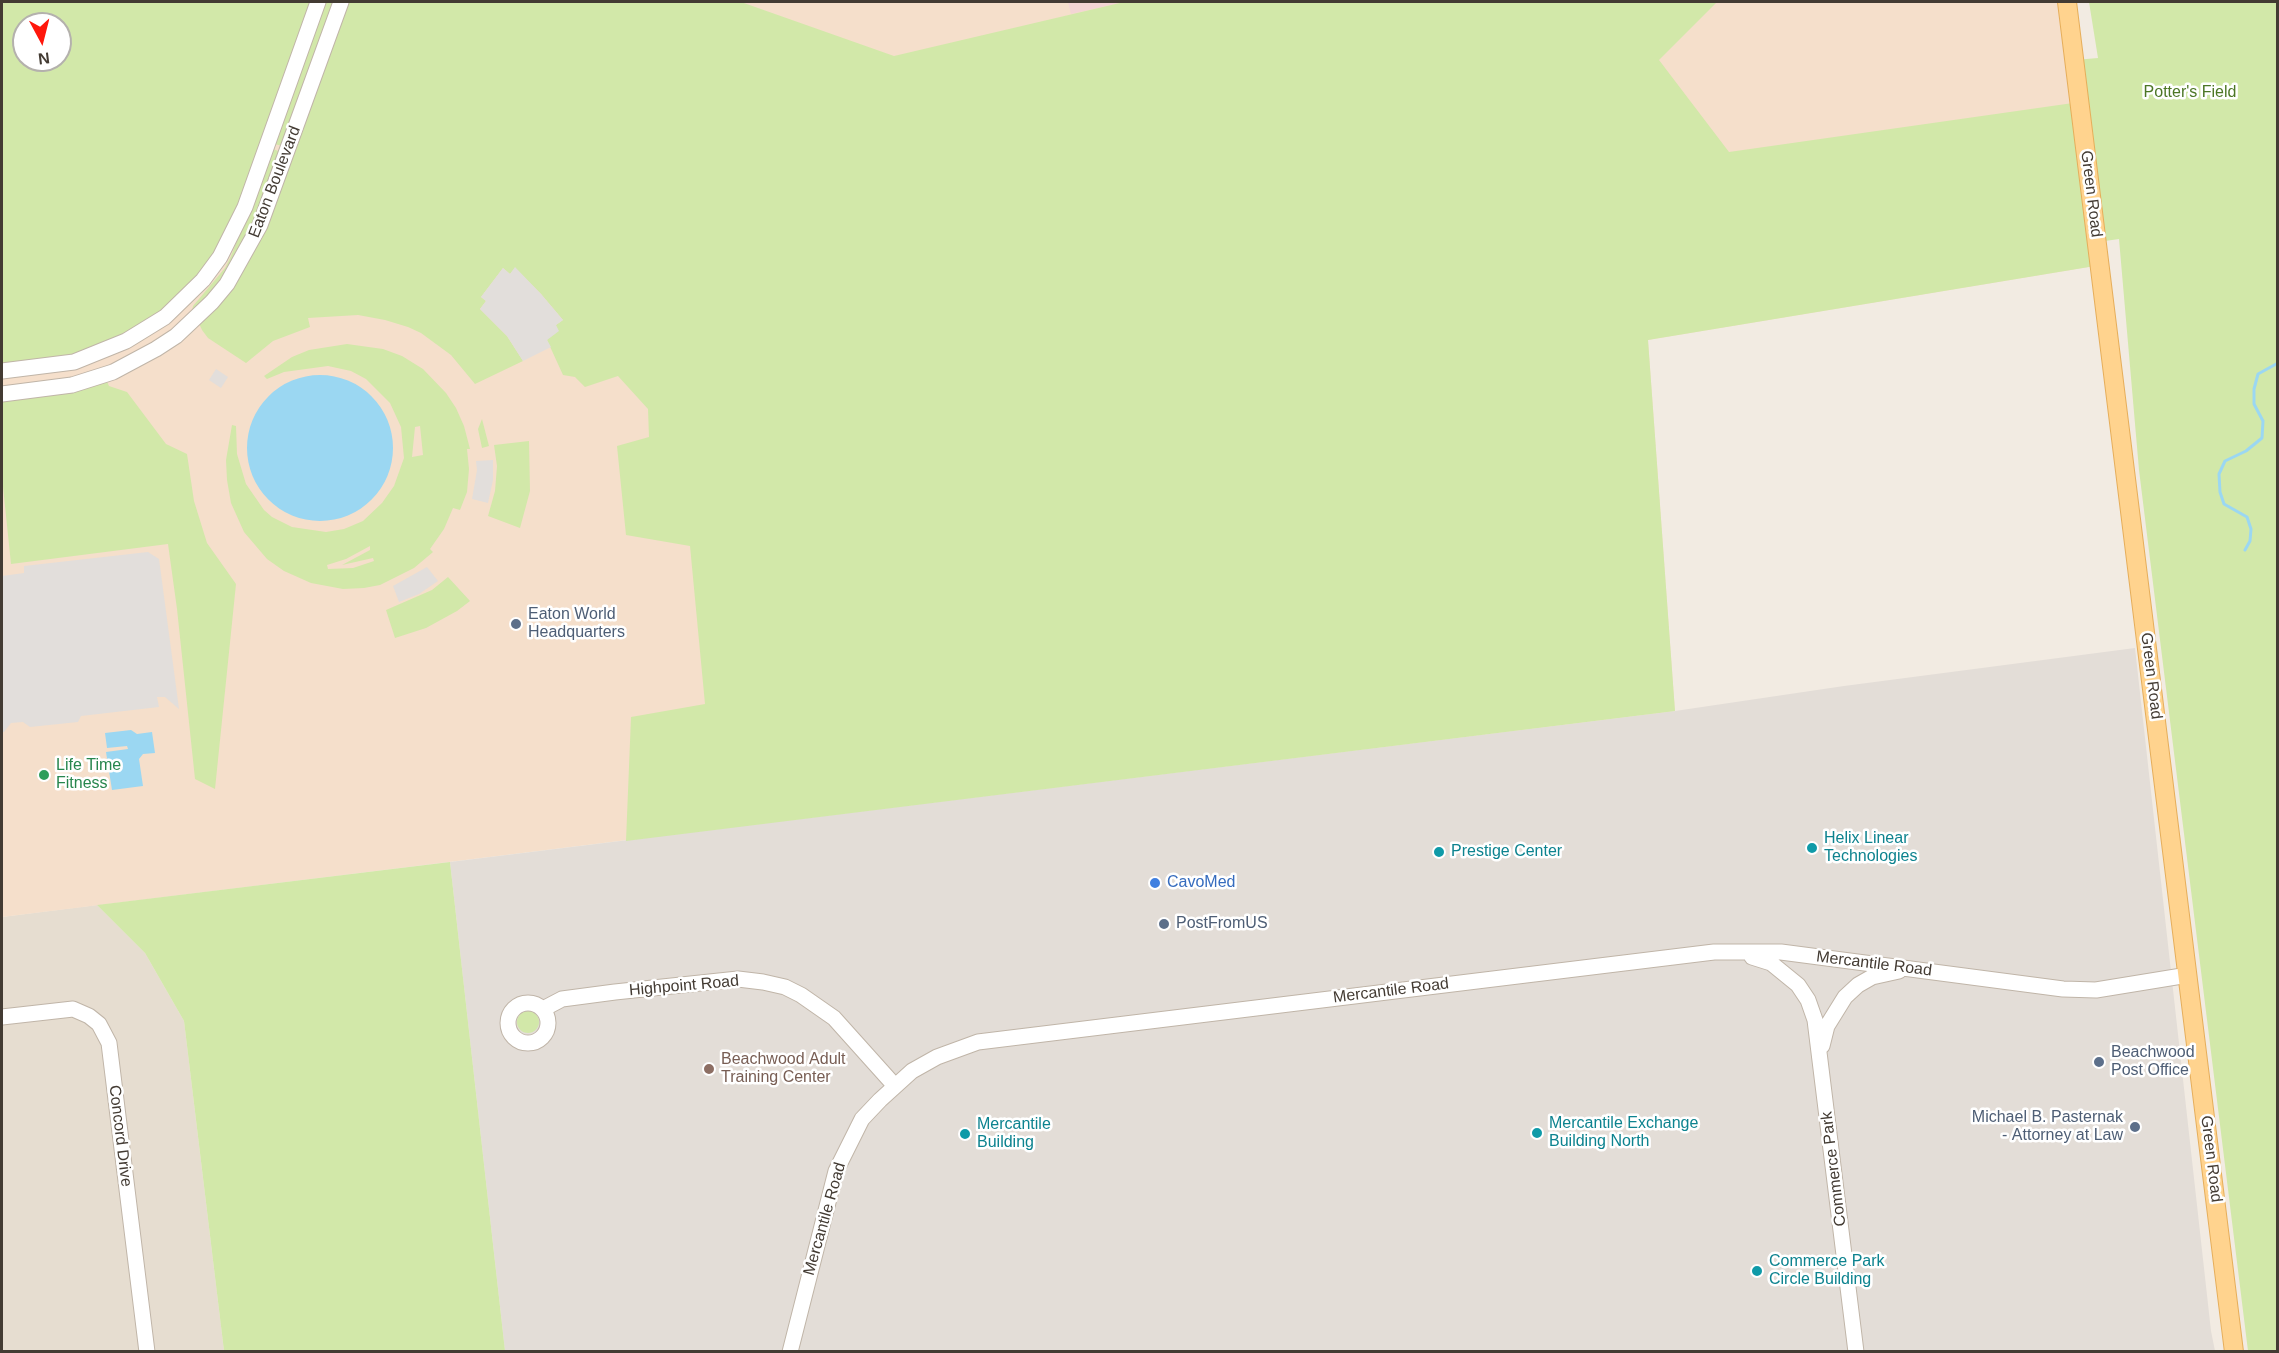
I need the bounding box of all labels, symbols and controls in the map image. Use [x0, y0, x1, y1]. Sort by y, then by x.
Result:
north arrow [12, 12, 72, 72]
text: N [37, 49, 51, 68]
park label: Potter's Field [2144, 83, 2236, 103]
street label: Eaton Boulevard [245, 123, 305, 241]
street label: Green Road [2076, 150, 2106, 238]
place label: Eaton World Headquarters [528, 605, 625, 643]
marker: Eaton World Headquarters [509, 617, 523, 631]
street label: Green Road [2136, 632, 2166, 720]
place label: Life Time Fitness [56, 756, 121, 794]
marker: Life Time Fitness [37, 768, 51, 782]
place label: Helix Linear Technologies [1824, 829, 1917, 867]
marker: Helix Linear Technologies [1805, 841, 1819, 855]
place label: Prestige Center [1451, 842, 1562, 862]
marker: Prestige Center [1432, 845, 1446, 859]
place label: CavoMed [1167, 873, 1235, 893]
marker: CavoMed [1148, 876, 1162, 890]
place label: PostFromUS [1176, 914, 1268, 934]
marker: PostFromUS [1157, 917, 1171, 931]
street label: Mercantile Road [1815, 947, 1933, 981]
street label: Highpoint Road [628, 972, 740, 1000]
street label: Mercantile Road [1332, 974, 1450, 1008]
place label: Beachwood Post Office [2111, 1043, 2195, 1081]
place label: Beachwood Adult Training Center [721, 1050, 846, 1088]
marker: Beachwood Post Office [2092, 1055, 2106, 1069]
marker: Beachwood Adult Training Center [702, 1062, 716, 1076]
street label: Concord Drive [104, 1084, 136, 1188]
place label: Michael B. Pasternak - Attorney at Law [1972, 1108, 2123, 1146]
street label: Commerce Park [1817, 1110, 1851, 1228]
place label: Mercantile Exchange Building North [1549, 1114, 1698, 1152]
place label: Mercantile Building [977, 1115, 1051, 1153]
street label: Green Road [2196, 1115, 2226, 1203]
marker: Michael B. Pasternak - Attorney at Law [2128, 1120, 2142, 1134]
marker: Mercantile Exchange Building North [1530, 1126, 1544, 1140]
marker: Mercantile Building [958, 1127, 972, 1141]
street label: Mercantile Road [800, 1160, 850, 1278]
place label: Commerce Park Circle Building [1769, 1252, 1885, 1290]
marker: Commerce Park Circle Building [1750, 1264, 1764, 1278]

